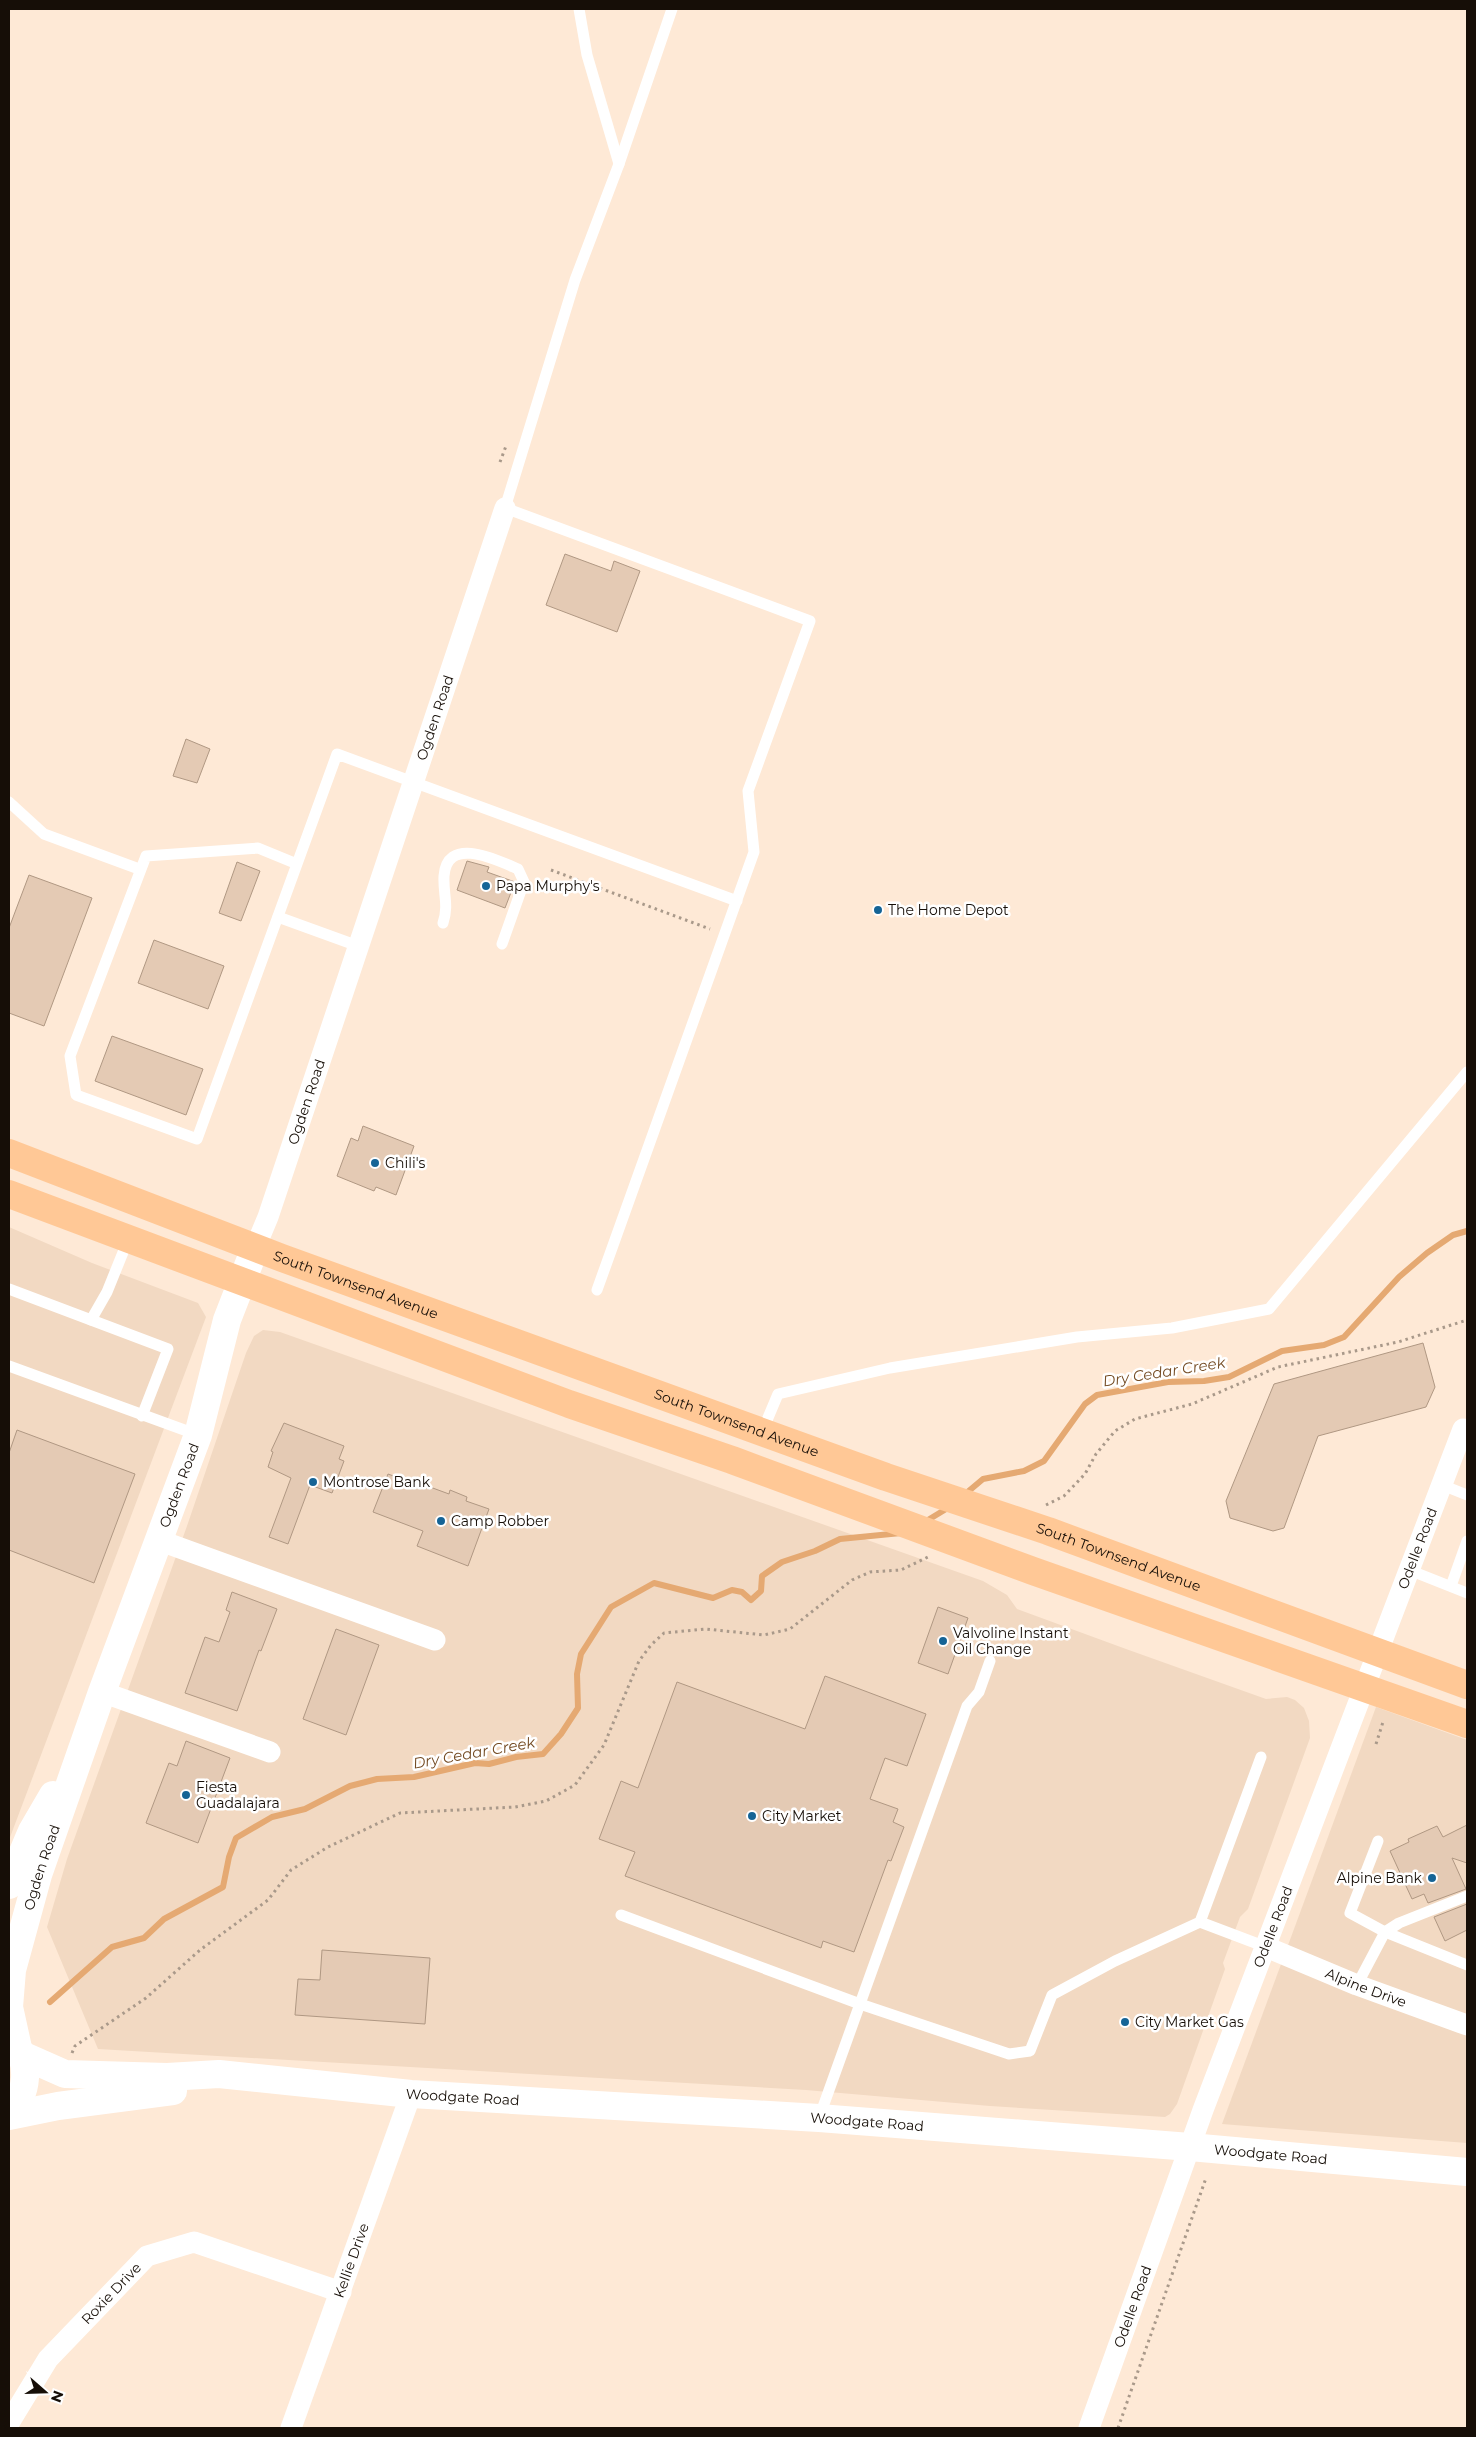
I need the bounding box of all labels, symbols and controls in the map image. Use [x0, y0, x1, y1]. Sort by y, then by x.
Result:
street label: Ogden Road [412, 673, 458, 763]
place label: Papa Murphy's [496, 877, 600, 895]
marker: Papa Murphy's [480, 880, 492, 892]
place label: The Home Depot [888, 901, 1009, 919]
marker: The Home Depot [872, 904, 884, 916]
street label: Ogden Road [284, 1057, 329, 1147]
place label: Chili's [385, 1154, 426, 1172]
marker: Chili's [369, 1157, 381, 1169]
street label: South Townsend Avenue [271, 1247, 441, 1323]
water label: Dry Cedar Creek [1101, 1352, 1228, 1391]
street label: South Townsend Avenue [652, 1385, 821, 1461]
street label: Ogden Road [155, 1441, 203, 1530]
place label: Montrose Bank [323, 1473, 431, 1491]
marker: Montrose Bank [307, 1476, 319, 1488]
street label: Odelle Road [1394, 1505, 1441, 1592]
place label: Camp Robber [451, 1512, 549, 1530]
marker: Camp Robber [435, 1515, 447, 1527]
street label: South Townsend Avenue [1034, 1519, 1203, 1595]
place label: Valvoline Instant Oil Change [953, 1624, 1069, 1658]
marker: Valvoline Instant Oil Change [937, 1635, 949, 1647]
water label: Dry Cedar Creek [411, 1732, 538, 1773]
place label: Fiesta Guadalajara [196, 1778, 280, 1812]
marker: Fiesta Guadalajara [180, 1789, 192, 1801]
place label: City Market [762, 1807, 842, 1825]
marker: City Market [746, 1810, 758, 1822]
street label: Ogden Road [20, 1822, 64, 1912]
place label: Alpine Bank [1337, 1869, 1423, 1887]
marker: Alpine Bank [1426, 1872, 1438, 1884]
street label: Odelle Road [1249, 1883, 1297, 1970]
street label: Alpine Drive [1323, 1964, 1409, 2011]
place label: City Market Gas [1135, 2013, 1244, 2031]
marker: City Market Gas [1119, 2016, 1131, 2028]
street label: Woodgate Road [405, 2085, 520, 2109]
street label: Woodgate Road [810, 2108, 924, 2135]
street label: Woodgate Road [1213, 2140, 1328, 2168]
street label: Kellie Drive [329, 2221, 373, 2300]
street label: Roxie Drive [77, 2259, 145, 2328]
street label: Odelle Road [1110, 2263, 1156, 2350]
north arrow [20, 2367, 70, 2417]
text: N [47, 2388, 68, 2405]

